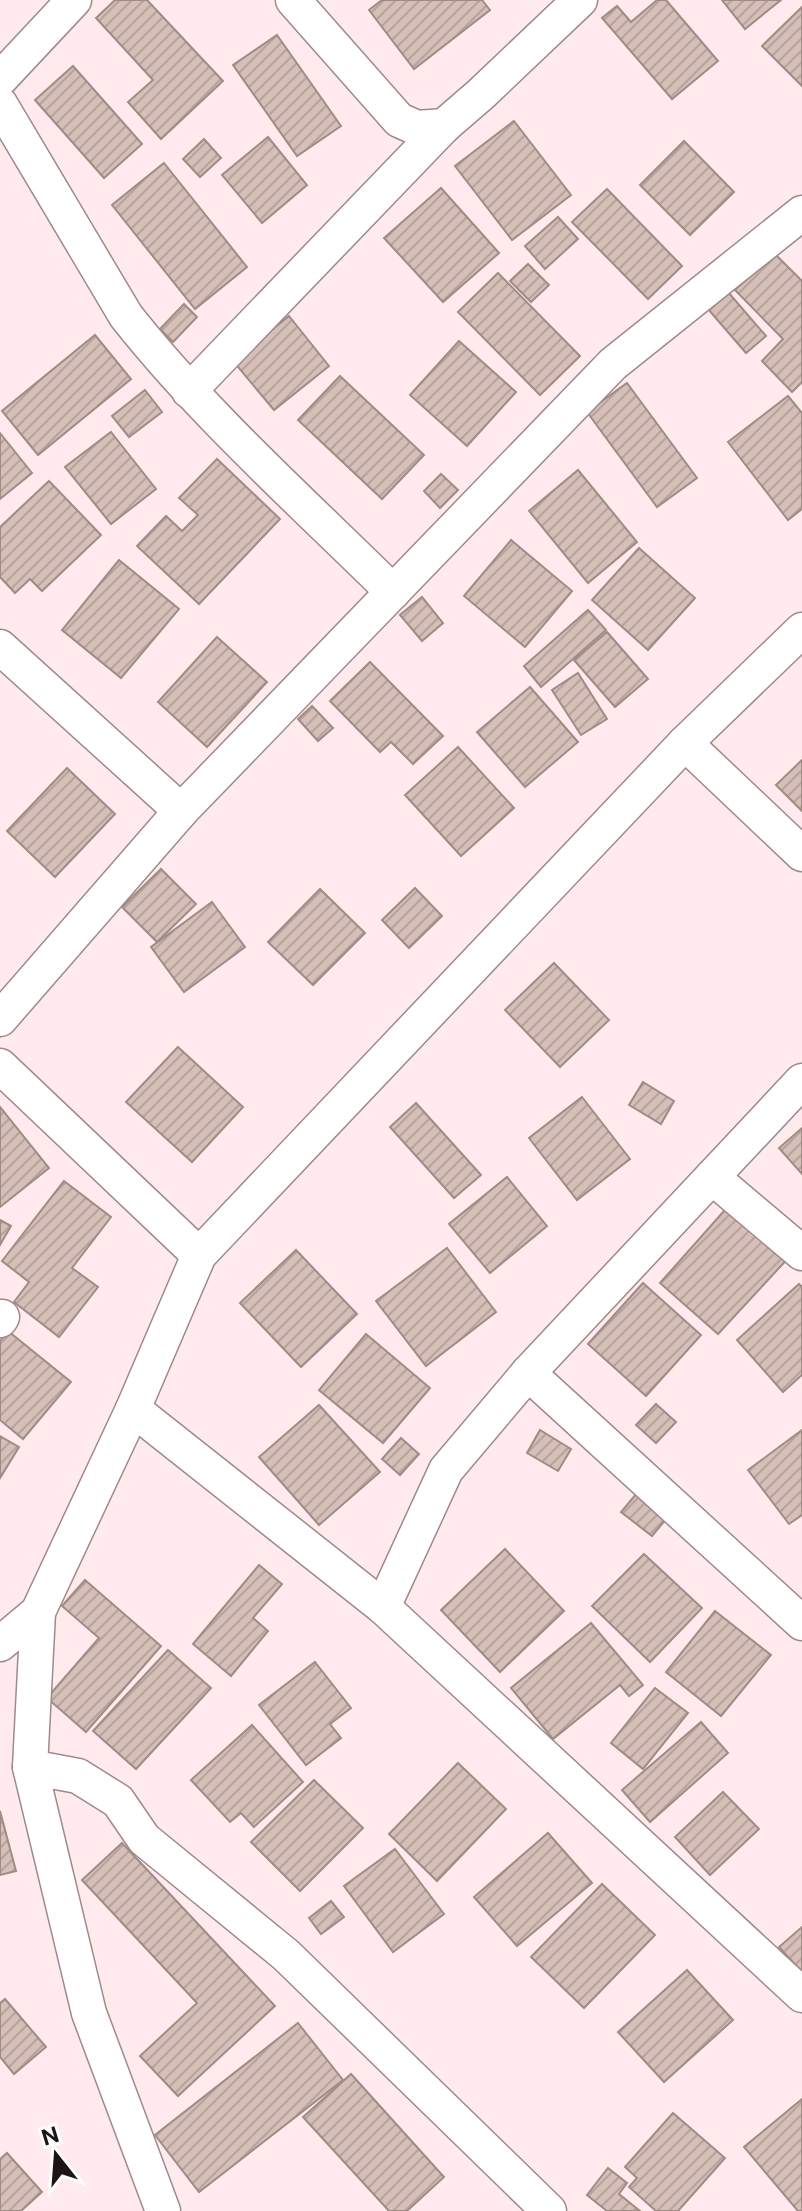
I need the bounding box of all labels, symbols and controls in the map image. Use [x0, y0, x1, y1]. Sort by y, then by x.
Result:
north arrow [16, 2115, 96, 2195]
text: N [38, 2121, 62, 2151]

